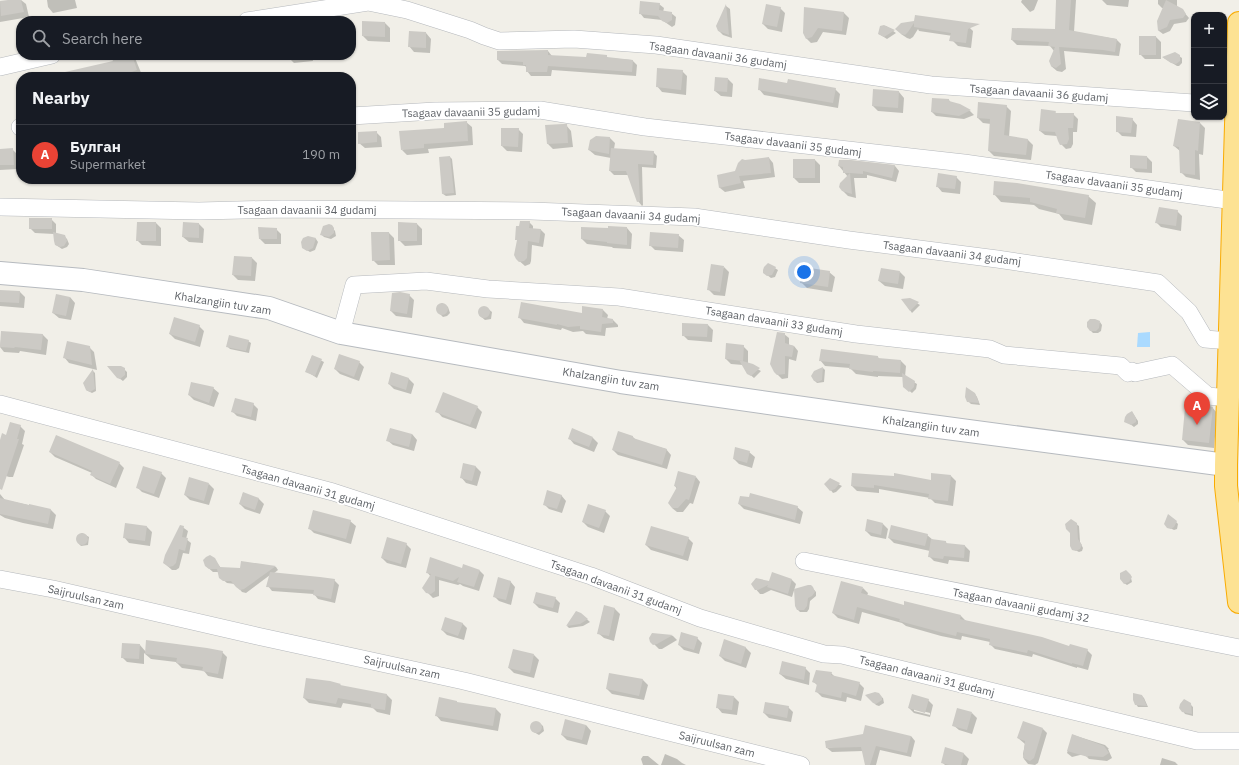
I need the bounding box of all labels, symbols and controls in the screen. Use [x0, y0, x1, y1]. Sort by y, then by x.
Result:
map controls [1191, 12, 1227, 120]
button: + [1191, 12, 1227, 48]
search box [16, 16, 356, 60]
icon: search [30, 27, 52, 49]
text: Search here [62, 29, 142, 48]
street label: Tsagaan davaanii 36 gudamj [648, 38, 788, 72]
button: − [1191, 48, 1227, 84]
street label: Tsagaan davaanii 36 gudamj [969, 81, 1109, 105]
button: layers [1191, 84, 1227, 120]
text: Nearby [32, 87, 90, 109]
street label: Tsagaav davaanii 35 gudamj [402, 104, 540, 120]
street label: Tsagaav davaanii 35 gudamj [724, 129, 862, 159]
text: Булган [70, 137, 121, 156]
text: A [41, 146, 49, 163]
text: 190 m [302, 146, 340, 163]
text: Supermarket [70, 156, 146, 173]
street label: Tsagaav davaanii 35 gudamj [1045, 167, 1183, 201]
street label: Tsagaan davaanii 34 gudamj [237, 203, 377, 217]
street label: Tsagaan davaanii 34 gudamj [561, 204, 701, 226]
street label: Tsagaan davaanii 34 gudamj [882, 238, 1022, 268]
your location [794, 262, 814, 282]
street label: Khalzangiin tuv zam [173, 288, 273, 318]
street label: Tsagaan davaanii 33 gudamj [704, 303, 844, 339]
street label: Khalzangiin tuv zam [561, 364, 661, 394]
pin: A [1184, 392, 1210, 425]
street label: Khalzangiin tuv zam [881, 412, 981, 440]
street label: Tsagaan davaanii 31 gudamj [239, 461, 377, 513]
street label: Tsagaan davaanii 31 gudamj [548, 557, 684, 617]
street label: Saijruulsan zam [46, 581, 126, 613]
street label: Tsagaan davaanii gudamj 32 [951, 585, 1091, 625]
street label: Saijruulsan zam [362, 652, 442, 682]
street label: Tsagaan davaanii 31 gudamj [858, 652, 996, 700]
street label: Saijruulsan zam [677, 728, 757, 760]

